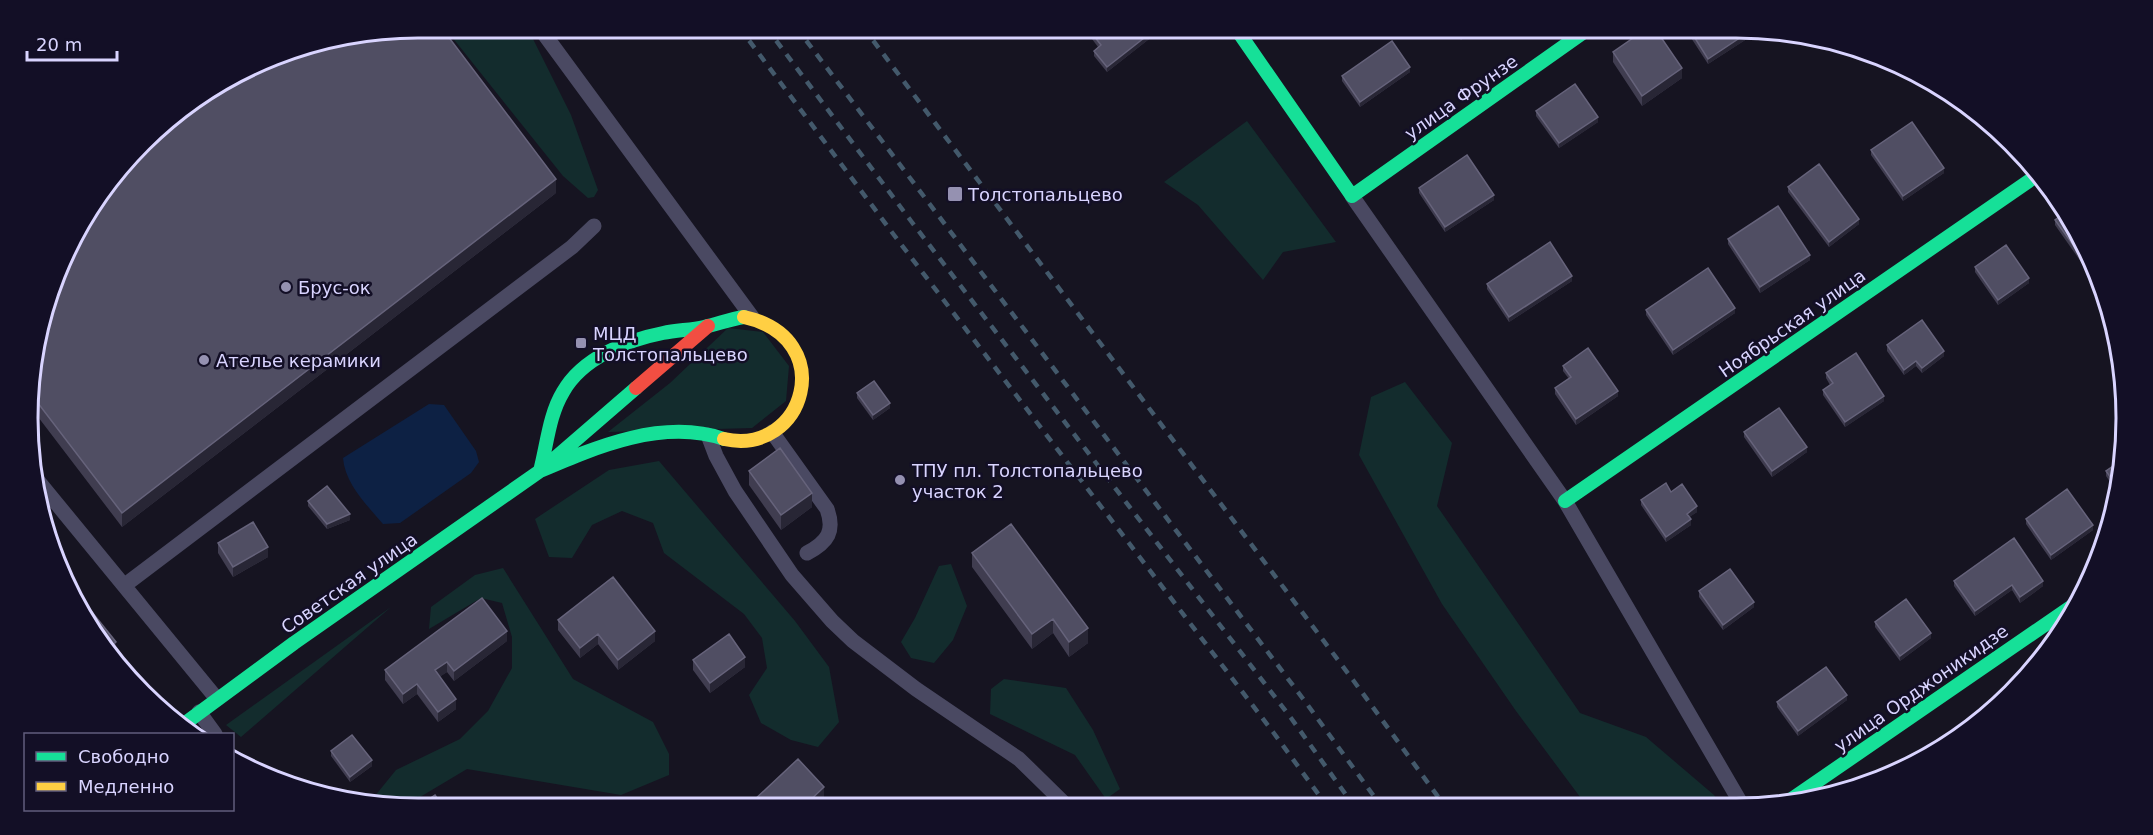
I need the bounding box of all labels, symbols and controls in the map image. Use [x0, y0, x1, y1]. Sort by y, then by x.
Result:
scale bar [27, 24, 117, 62]
text: 20 m [36, 34, 82, 55]
street label: улица Фрунзе [1401, 50, 1521, 144]
place label: Толстопальцево [967, 184, 1123, 205]
marker: Толстопальцево [946, 185, 964, 203]
street label: Ноябрьская улица [1715, 264, 1869, 382]
place label: Брус-ок [298, 277, 371, 298]
marker: Брус-ок [279, 280, 293, 294]
place label: МЦД Толстопальцево [592, 323, 748, 365]
marker: МЦД Толстопальцево [574, 336, 588, 350]
place label: Ателье керамики [216, 350, 381, 371]
marker: Ателье керамики [197, 353, 211, 367]
place label: ТПУ пл. Толстопальцево участок 2 [911, 460, 1143, 502]
marker: ТПУ пл. Толстопальцево участок 2 [893, 473, 907, 487]
street label: Советская улица [277, 528, 421, 638]
street label: улица Орджоникидзе [1830, 620, 2012, 756]
legend [24, 733, 234, 811]
text: Свободно [78, 746, 170, 767]
text: Медленно [78, 776, 174, 797]

